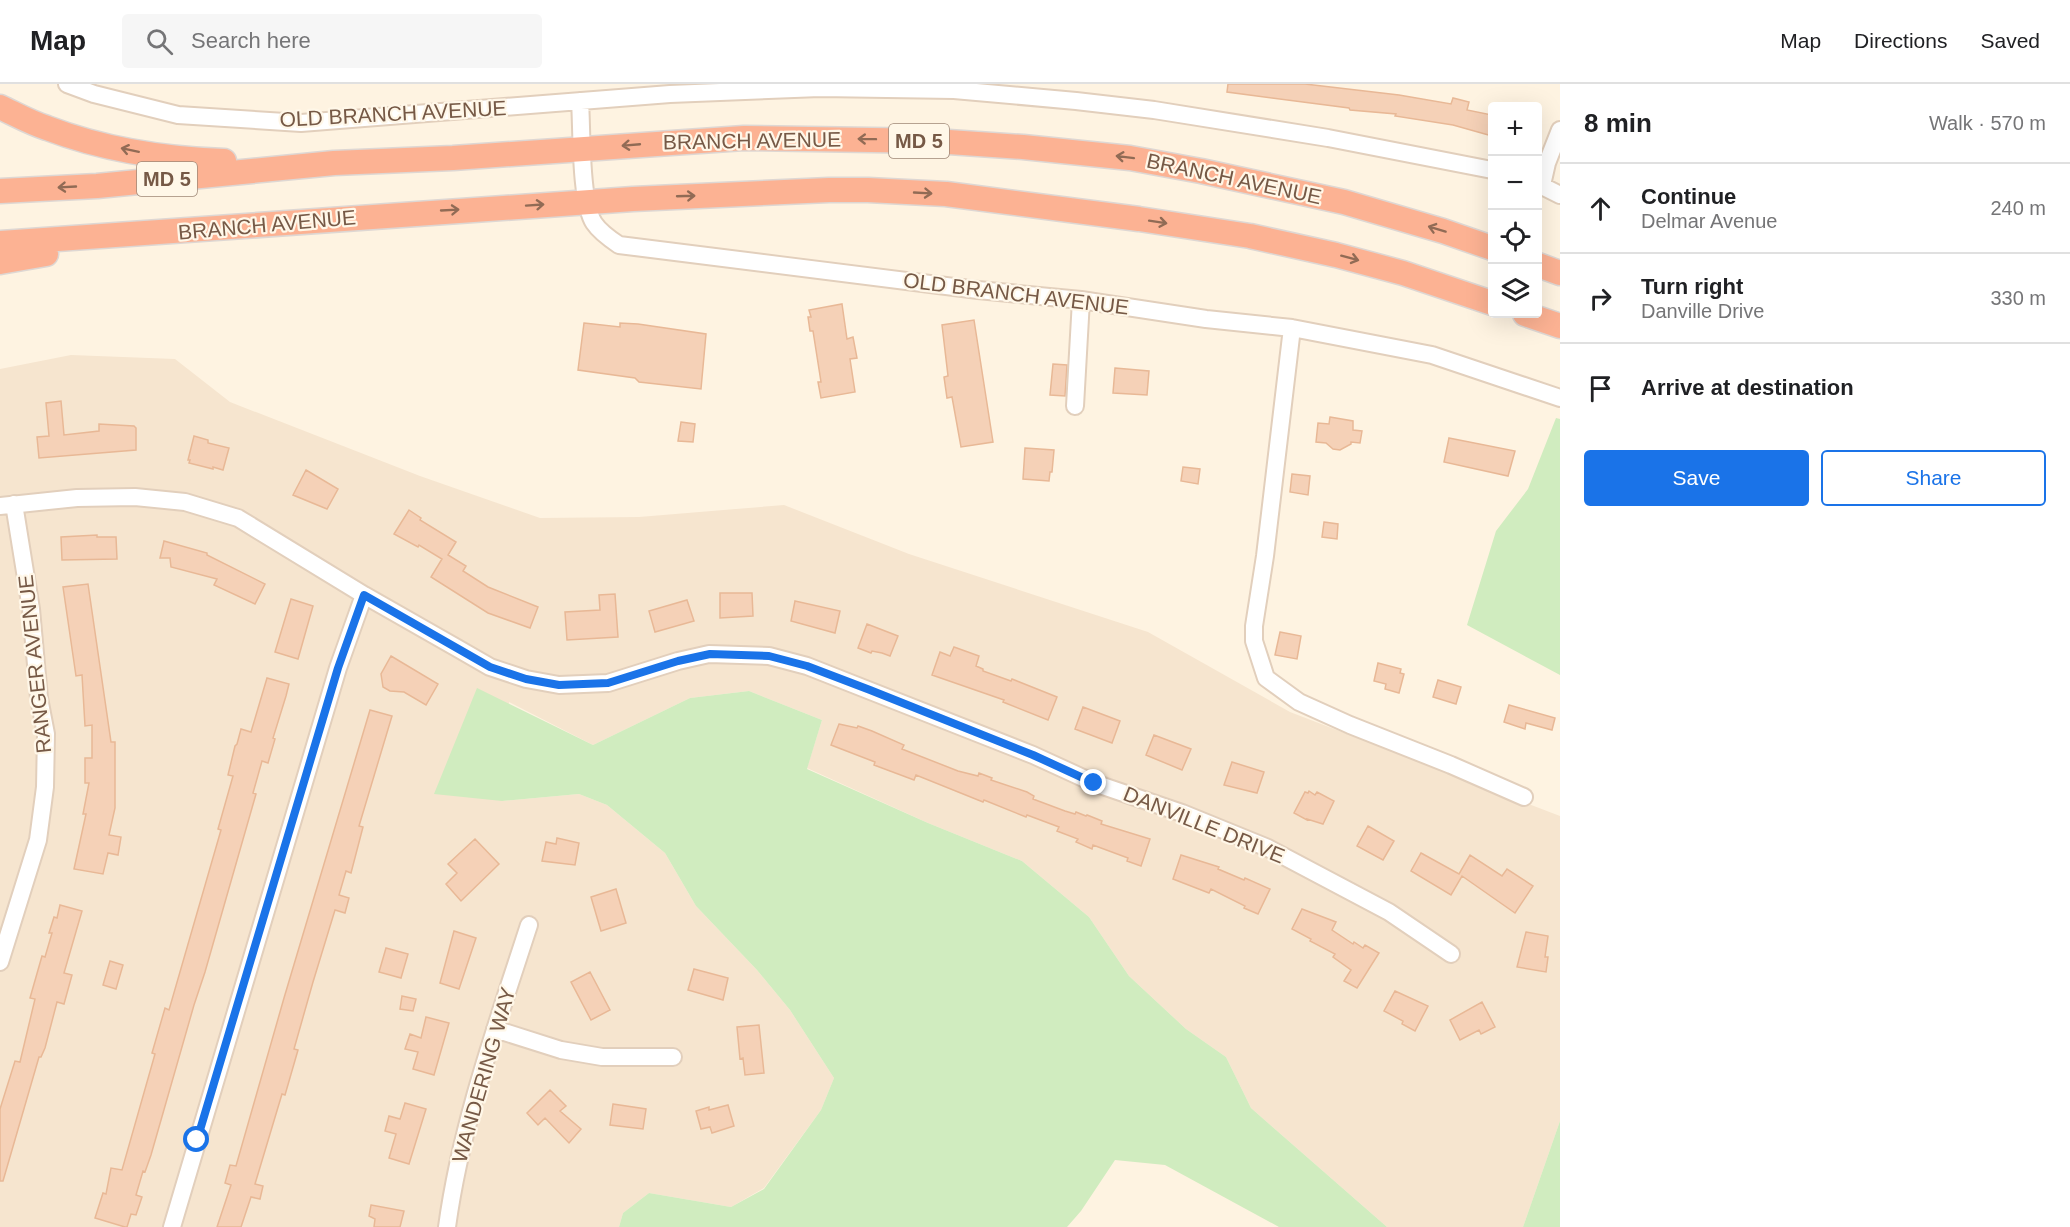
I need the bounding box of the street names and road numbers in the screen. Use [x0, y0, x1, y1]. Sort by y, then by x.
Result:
street label: OLD BRANCH AVENUE [279, 96, 507, 131]
road number: MD 5 [889, 124, 949, 158]
street label: BRANCH AVENUE [663, 127, 841, 154]
street label: BRANCH AVENUE [1145, 149, 1324, 208]
road number: MD 5 [137, 162, 197, 196]
street label: BRANCH AVENUE [177, 205, 357, 244]
street label: OLD BRANCH AVENUE [902, 268, 1130, 319]
street label: RANGER AVENUE [14, 574, 55, 754]
street label: DANVILLE DRIVE [1120, 782, 1288, 867]
street label: WANDERING WAY [447, 985, 520, 1165]

